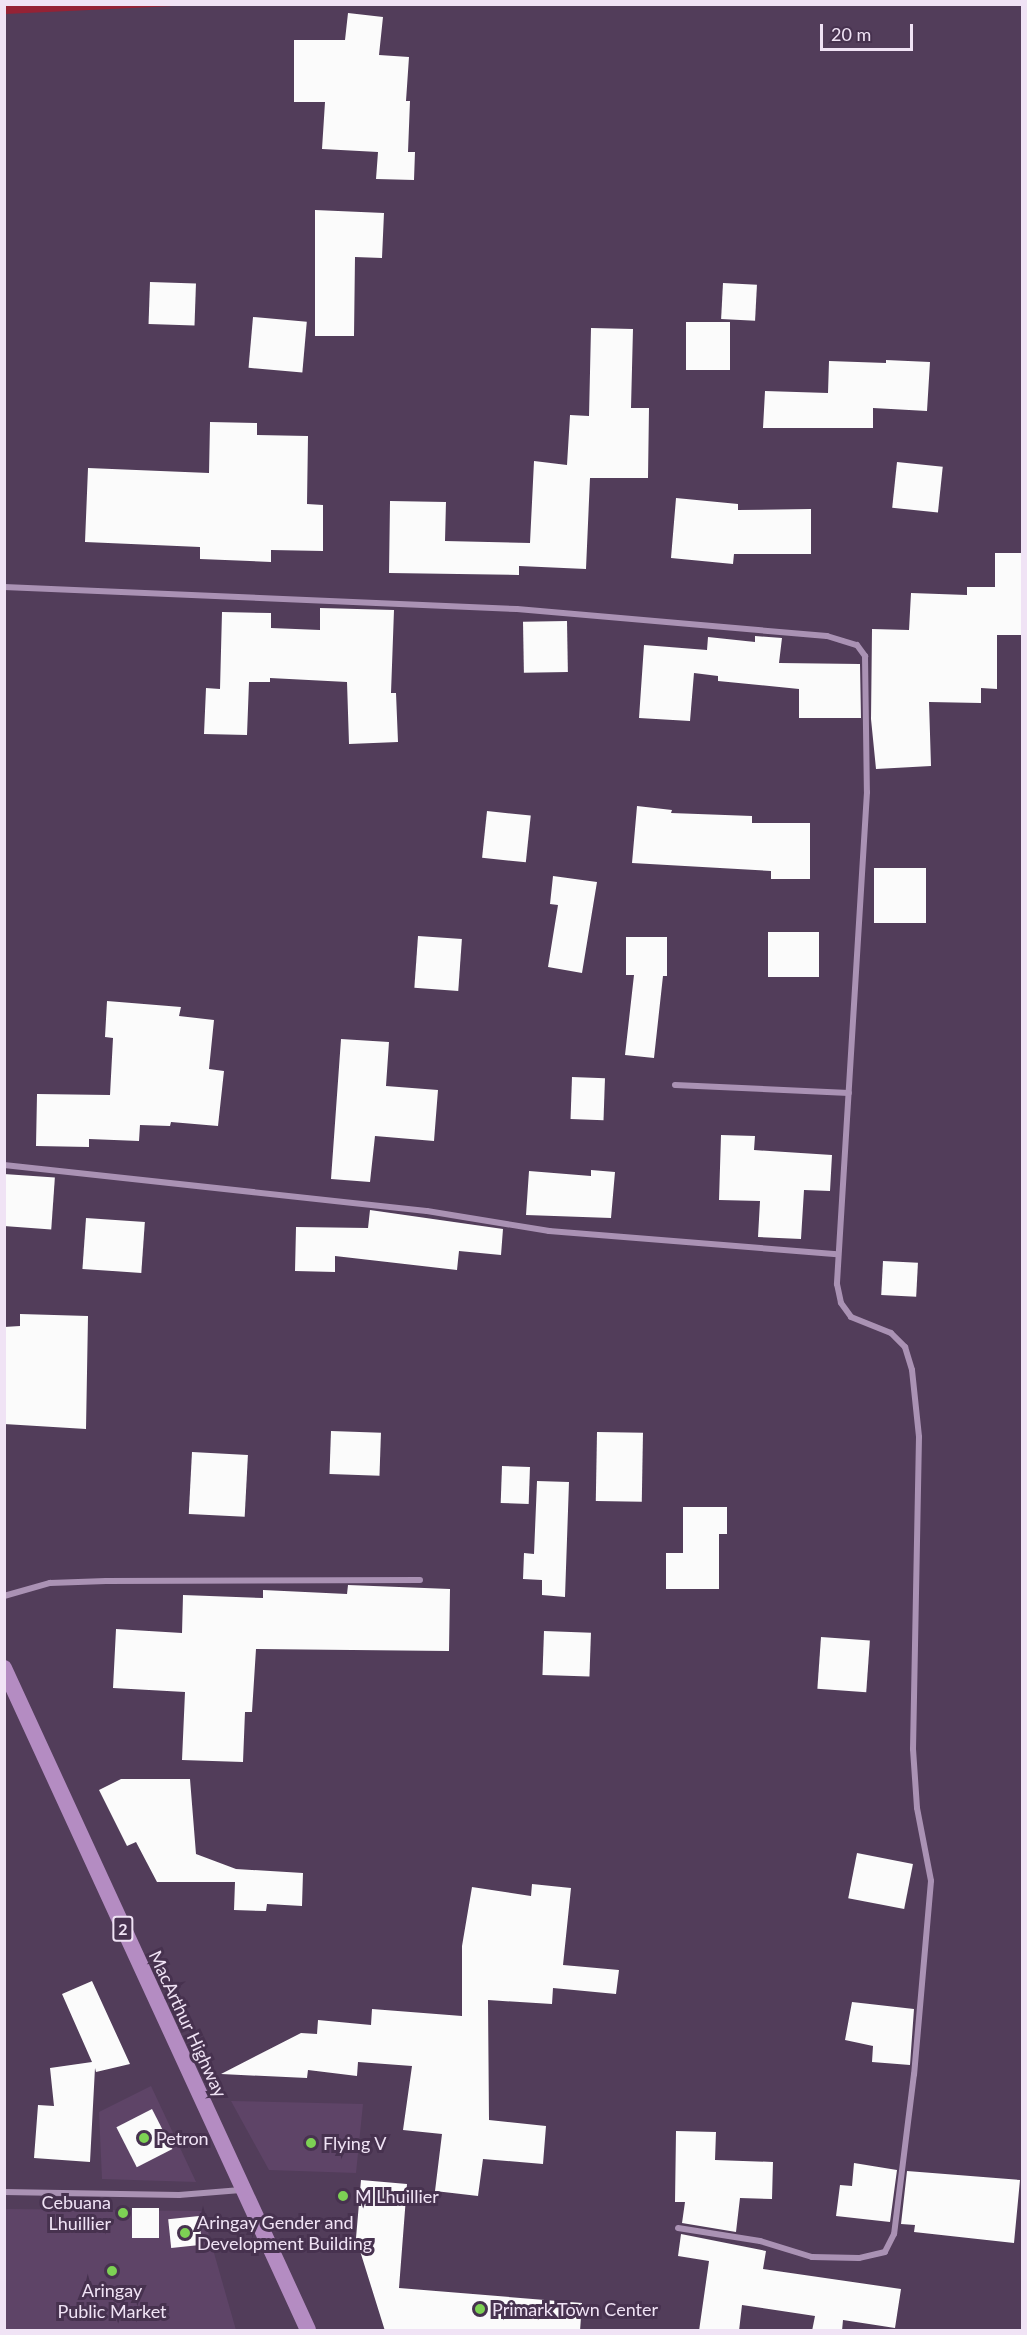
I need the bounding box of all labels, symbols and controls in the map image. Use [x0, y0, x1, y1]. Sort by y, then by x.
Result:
scale bar [823, 12, 916, 50]
text: 20 m [831, 23, 871, 45]
road number: 2 [111, 1916, 135, 1942]
street label: MacArthur Highway [144, 1947, 232, 2101]
place label: Petron [156, 2127, 209, 2149]
marker: Petron [137, 2131, 151, 2145]
place label: Flying V [323, 2132, 387, 2154]
marker: Flying V [304, 2136, 318, 2150]
place label: M Lhuillier [355, 2185, 439, 2207]
marker: M Lhuillier [336, 2189, 350, 2203]
place label: Cebuana Lhuillier [42, 2192, 111, 2234]
marker: Cebuana Lhuillier [116, 2206, 130, 2220]
place label: Aringay Gender and Development Building [197, 2212, 372, 2254]
marker: Aringay Gender and Development Building [178, 2226, 192, 2240]
marker: Aringay Public Market [105, 2264, 119, 2278]
place label: Aringay Public Market [57, 2280, 167, 2322]
place label: Primark Town Center [492, 2298, 659, 2320]
marker: Primark Town Center [473, 2302, 487, 2316]

